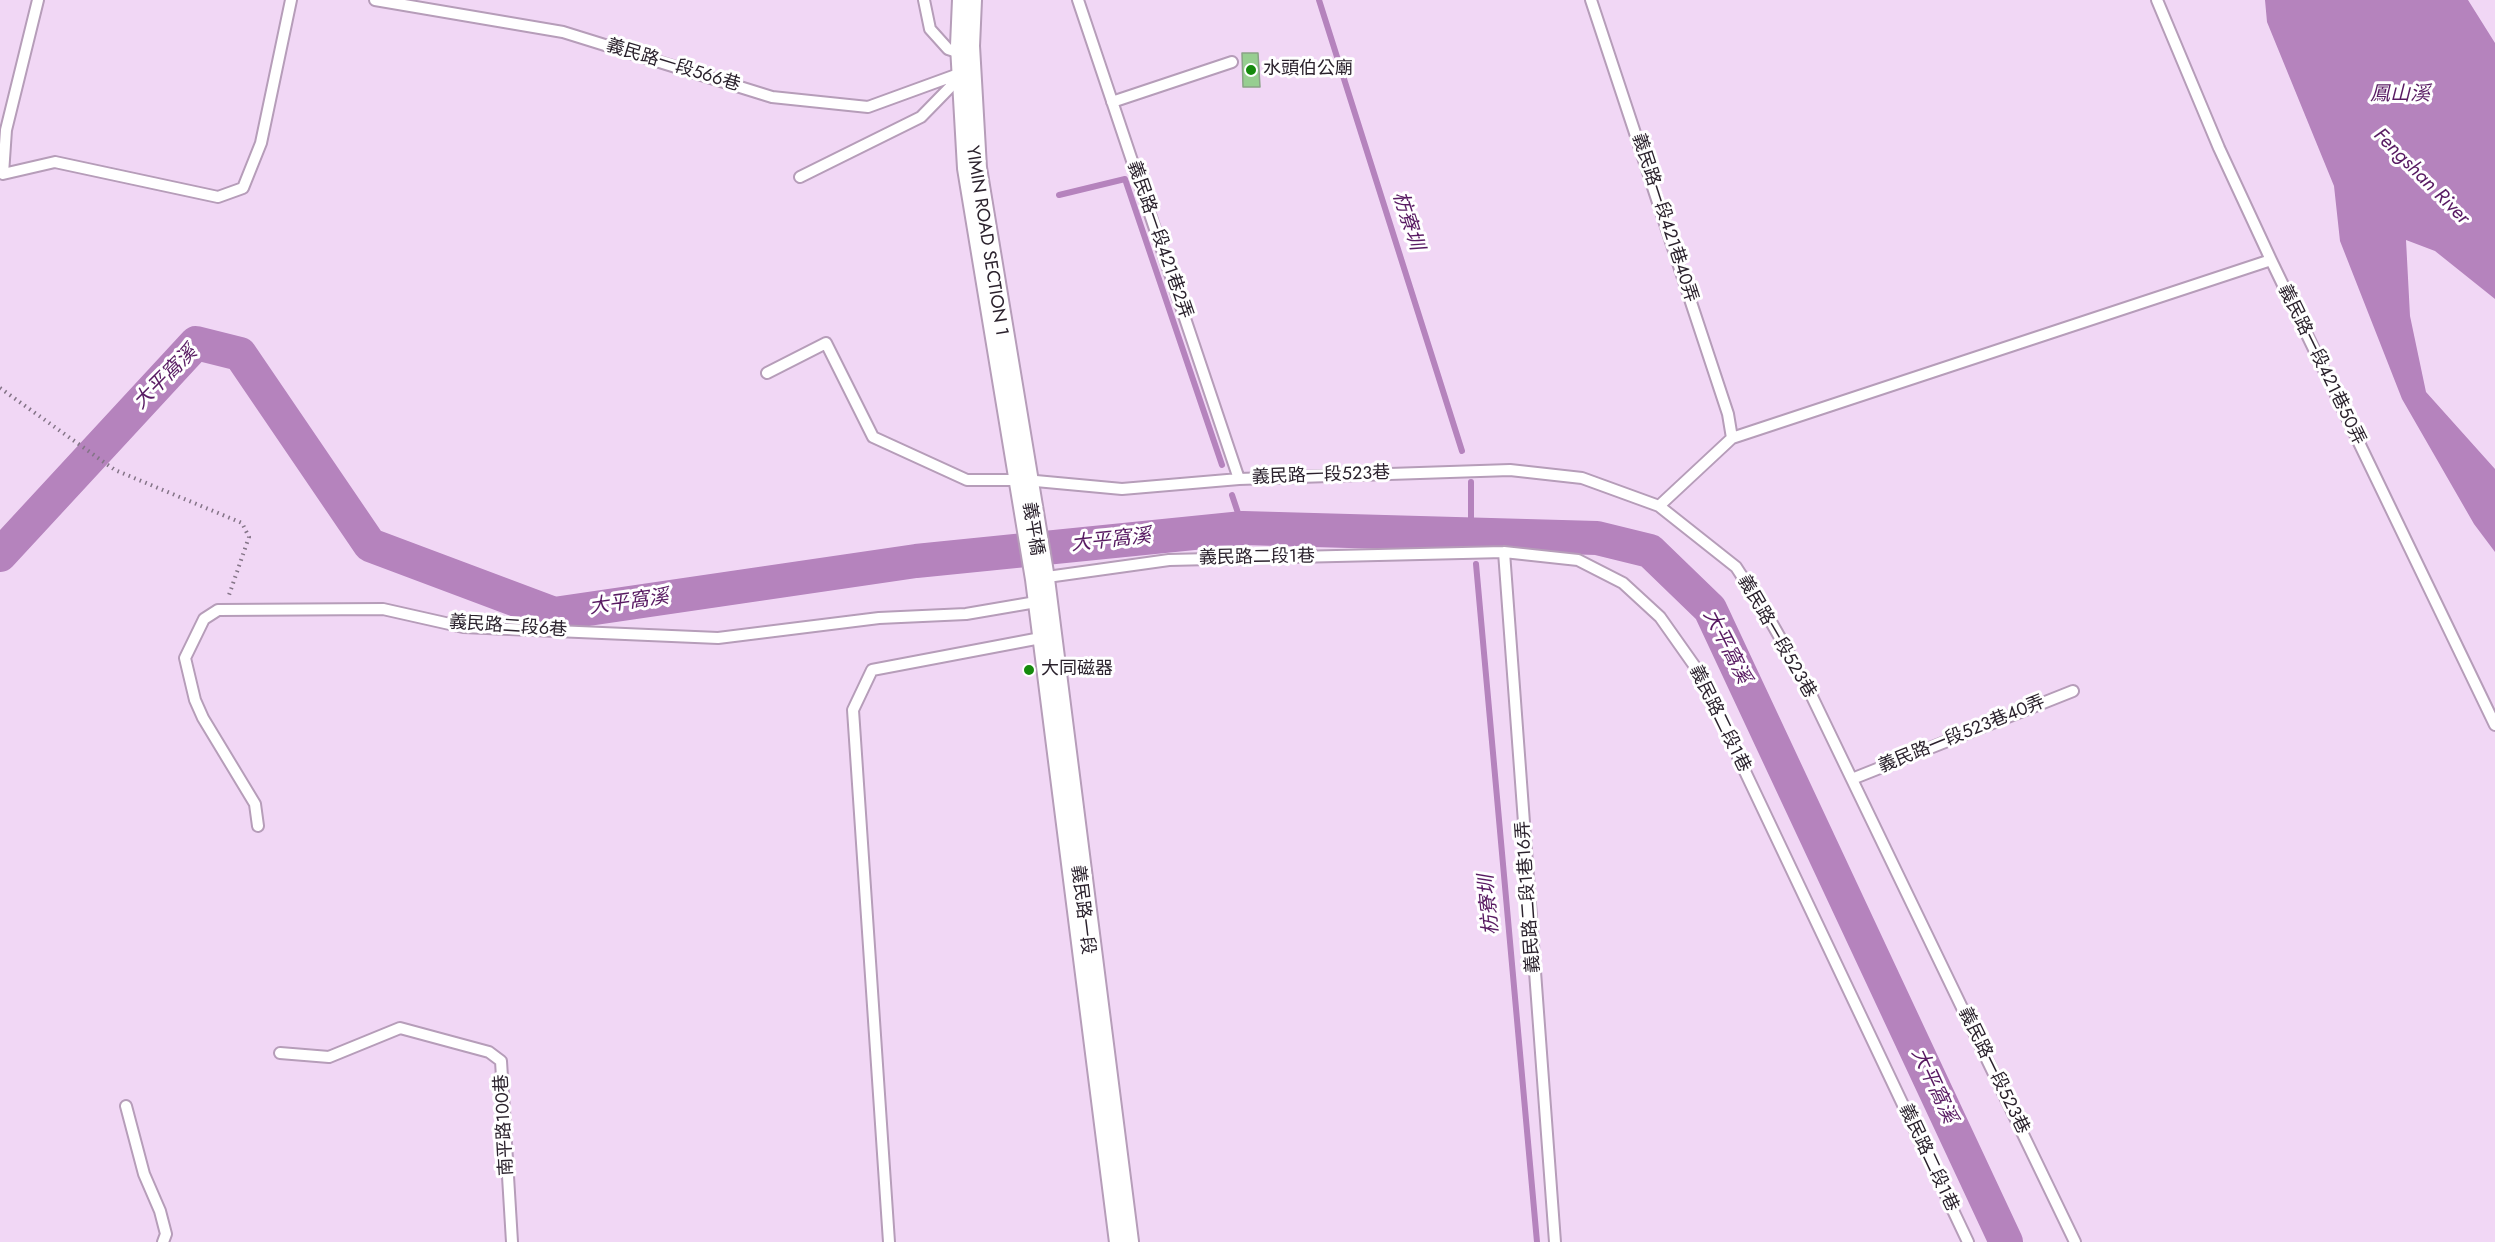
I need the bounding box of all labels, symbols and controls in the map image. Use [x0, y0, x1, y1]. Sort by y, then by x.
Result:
street label: 義民路一段566巷 [603, 35, 743, 97]
place label: 水頭伯公廟 [1263, 59, 1353, 81]
marker: 水頭伯公廟 [1244, 63, 1258, 77]
water label: 鳳山溪 [2370, 83, 2430, 107]
water label: Fengshan River [2368, 124, 2474, 230]
street label: 義民路一段421巷40弄 [1627, 131, 1701, 305]
street label: YIMIN ROAD SECTION 1 [960, 144, 1012, 338]
street label: 義民路一段421巷2弄 [1122, 158, 1196, 322]
water label: 枋寮圳 [1386, 189, 1428, 253]
street label: 義民路一段421巷50弄 [2273, 281, 2369, 449]
water label: 大平窩溪 [129, 341, 203, 415]
street label: 義民路一段523巷 [1252, 463, 1390, 489]
street label: 義平橋 [1017, 501, 1047, 557]
water label: 大平窩溪 [1070, 525, 1152, 557]
street label: 義民路二段1巷 [1199, 546, 1315, 570]
street label: 義民路一段523巷 [1732, 572, 1820, 702]
water label: 大平窩溪 [588, 586, 670, 620]
water label: 大平窩溪 [1697, 606, 1755, 688]
street label: 義民路二段6巷 [448, 612, 568, 642]
place label: 大同磁器 [1041, 659, 1113, 681]
street label: 義民路二段1巷 [1684, 662, 1754, 776]
marker: 大同磁器 [1022, 663, 1036, 677]
street label: 義民路一段523巷40弄 [1876, 692, 2048, 778]
street label: 義民路二段1巷16弄 [1513, 820, 1545, 974]
street label: 義民路一段 [1066, 864, 1098, 956]
water label: 枋寮圳 [1475, 874, 1505, 936]
street label: 義民路一段523巷 [1953, 1004, 2033, 1138]
water label: 大平窩溪 [1905, 1045, 1961, 1127]
street label: 南平路100巷 [492, 1074, 518, 1176]
street label: 義民路二段1巷 [1894, 1101, 1962, 1215]

